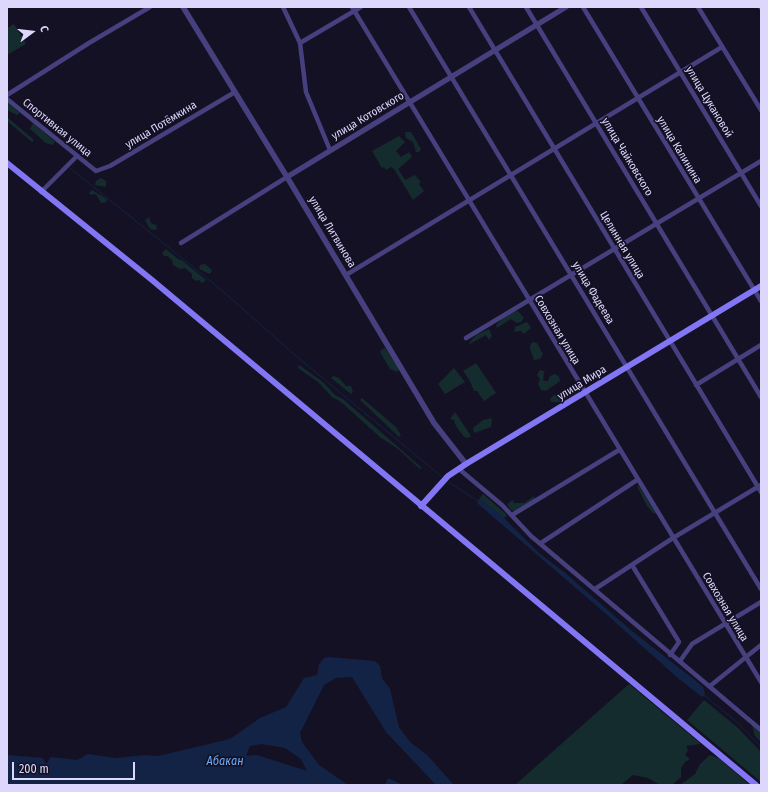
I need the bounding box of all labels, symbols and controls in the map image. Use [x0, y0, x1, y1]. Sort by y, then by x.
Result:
north arrow [12, 12, 52, 52]
text: С [37, 24, 51, 33]
street label: улица Цукановой [683, 64, 735, 140]
street label: улица Котовского [329, 89, 407, 143]
street label: Спортивная улица [20, 96, 94, 160]
street label: улица Потёмкина [123, 98, 199, 152]
street label: улица Калинина [654, 114, 704, 186]
street label: улица Чайковского [598, 115, 656, 199]
street label: улица Литвинова [306, 194, 358, 270]
street label: Целинная улица [597, 209, 647, 281]
street label: улица Фадеева [569, 259, 617, 327]
street label: Совхозная улица [531, 293, 583, 367]
street label: улица Мира [555, 363, 609, 403]
street label: Совхозная улица [699, 570, 751, 644]
scale bar [14, 754, 137, 780]
water label: Абакан [206, 755, 244, 769]
text: 200 m [19, 762, 49, 776]

